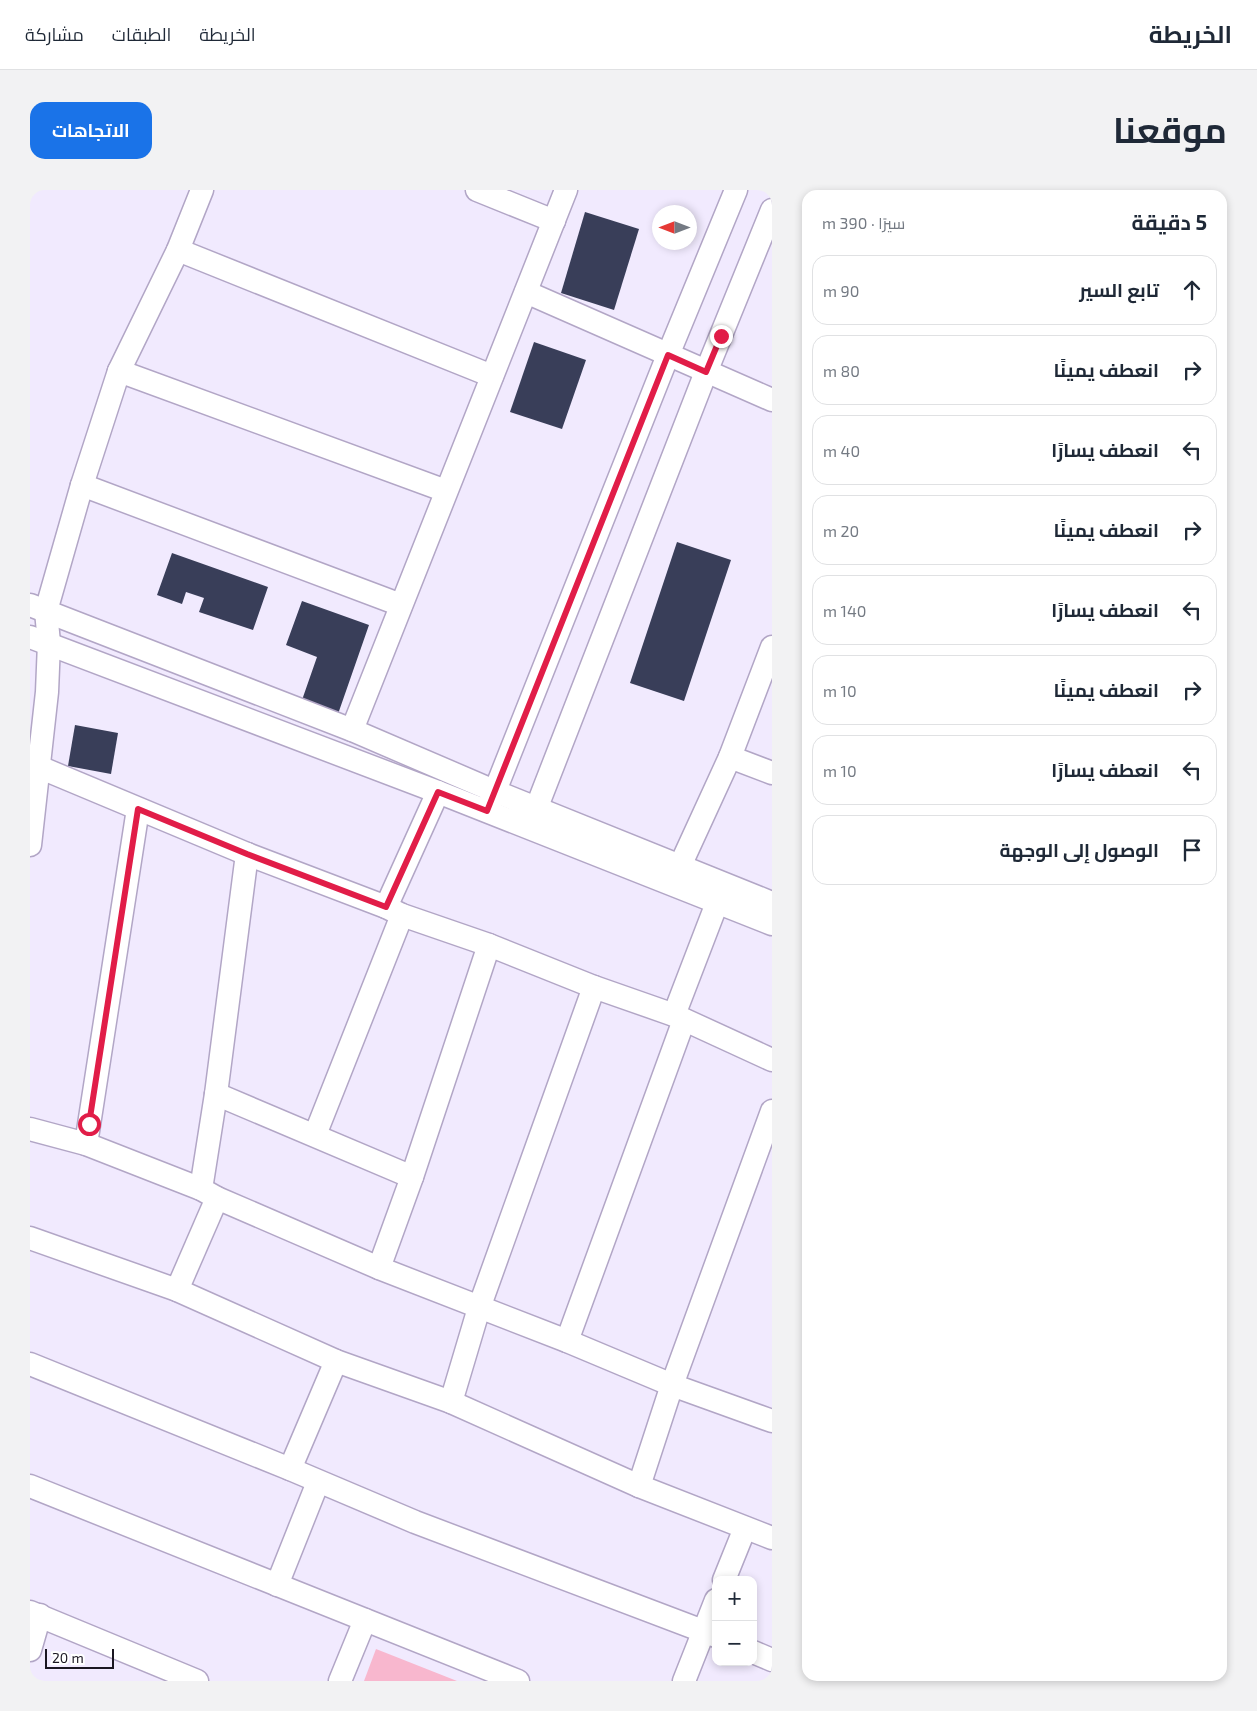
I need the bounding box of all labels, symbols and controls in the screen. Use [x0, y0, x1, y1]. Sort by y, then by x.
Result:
text: الخريطة [1149, 19, 1232, 48]
text: مشاركة [25, 23, 84, 45]
text: الطبقات [112, 23, 171, 45]
text: الخريطة [199, 23, 256, 45]
button: الاتجاهات [30, 102, 152, 159]
text: موقعنا [1113, 108, 1227, 150]
north arrow [652, 205, 697, 250]
text: 5 دقيقة [1132, 209, 1207, 234]
text: سيرًا · 390 m [822, 213, 905, 232]
icon: ahead [1178, 276, 1206, 304]
text: تابع السير [1079, 278, 1159, 301]
text: 90 m [823, 281, 859, 300]
route end [710, 325, 733, 348]
icon: right [1178, 356, 1206, 384]
text: انعطف يمينًا [1054, 358, 1159, 381]
text: 80 m [823, 361, 860, 380]
icon: left [1178, 436, 1206, 464]
text: انعطف يسارًا [1051, 438, 1159, 461]
text: 40 m [823, 441, 860, 460]
icon: right [1178, 516, 1206, 544]
text: انعطف يمينًا [1054, 518, 1159, 541]
text: 20 m [823, 521, 859, 540]
icon: left [1178, 596, 1206, 624]
text: انعطف يسارًا [1051, 598, 1159, 621]
text: 140 m [823, 601, 866, 620]
icon: right [1178, 676, 1206, 704]
text: انعطف يمينًا [1054, 678, 1159, 701]
text: 10 m [823, 681, 857, 700]
icon: left [1178, 756, 1206, 784]
text: انعطف يسارًا [1051, 758, 1159, 781]
text: 10 m [823, 761, 857, 780]
icon: arrive [1178, 836, 1206, 864]
text: الوصول إلى الوجهة [999, 838, 1159, 861]
route start [78, 1113, 101, 1136]
map controls [712, 1576, 757, 1666]
button: + [712, 1576, 757, 1621]
button: − [712, 1621, 757, 1666]
scale bar [45, 1646, 114, 1669]
text: 20 m [52, 1649, 84, 1666]

